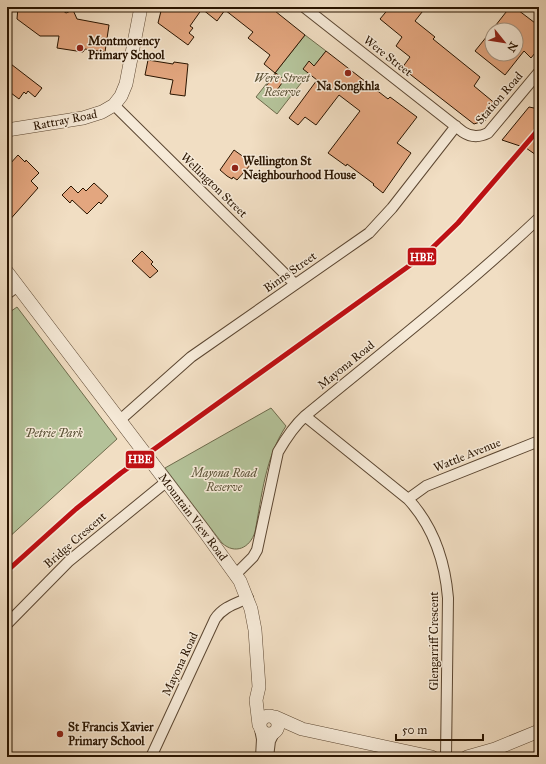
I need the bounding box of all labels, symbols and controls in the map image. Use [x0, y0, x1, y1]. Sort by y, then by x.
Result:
north arrow [484, 22, 524, 62]
street label: Were Street [361, 33, 416, 80]
place label: Montmorency Primary School [88, 34, 165, 63]
text: N [504, 39, 520, 55]
marker: Montmorency Primary School [75, 43, 85, 53]
marker: Na Songkhla [343, 68, 353, 78]
street label: Station Road [473, 69, 525, 127]
park label: Were Street Reserve [254, 71, 311, 99]
place label: Na Songkhla [316, 79, 381, 94]
street label: Rattray Road [32, 107, 98, 133]
street label: Wellington Street [177, 150, 251, 222]
place label: Wellington St Neighbourhood House [243, 154, 356, 183]
marker: Wellington St Neighbourhood House [230, 163, 240, 173]
line badge: HBE [407, 247, 437, 266]
street label: Binns Street [261, 248, 320, 295]
text: HBE [410, 251, 434, 264]
street label: Mayona Road [315, 338, 377, 392]
park label: Petrie Park [25, 426, 84, 440]
street label: Wattle Avenue [431, 435, 503, 475]
line badge: HBE [125, 450, 155, 469]
text: HBE [128, 453, 152, 466]
park label: Mayona Road Reserve [190, 466, 258, 494]
street label: Mountain View Road [156, 471, 230, 563]
street label: Bridge Crescent [41, 509, 110, 571]
street label: Glengarriff Crescent [427, 591, 442, 690]
street label: Mayona Road [159, 630, 201, 698]
scale bar [396, 716, 483, 742]
place label: St Francis Xavier Primary School [68, 720, 154, 749]
text: 50 m [402, 723, 427, 737]
marker: St Francis Xavier Primary School [55, 729, 65, 739]

